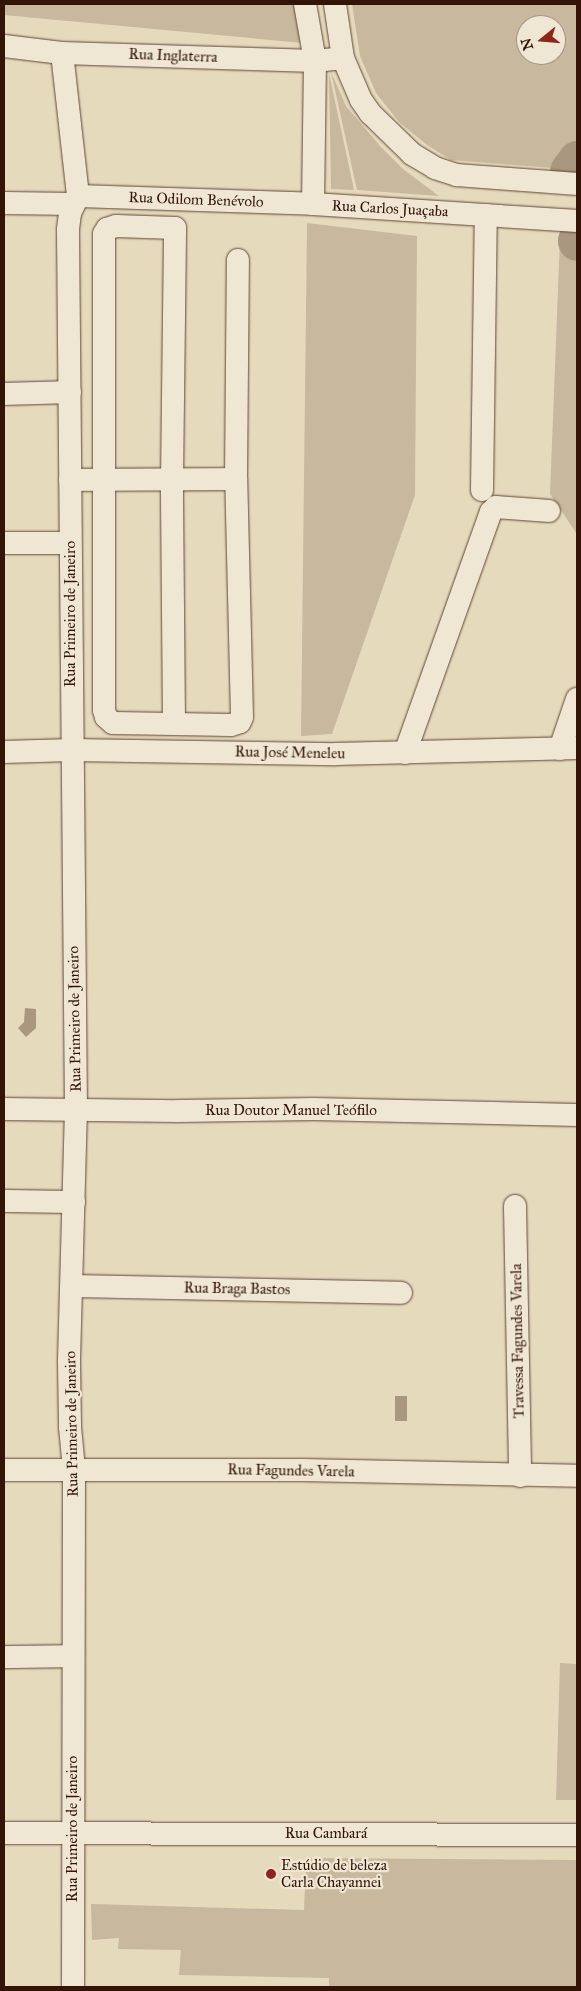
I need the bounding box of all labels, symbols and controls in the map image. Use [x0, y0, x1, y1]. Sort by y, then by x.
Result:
north arrow [516, 15, 566, 65]
text: N [517, 36, 537, 52]
street label: Rua Inglaterra [128, 45, 218, 67]
street label: Rua Odilom Benévolo [128, 189, 264, 211]
street label: Rua Carlos Juaçaba [331, 197, 449, 221]
street label: Rua Primeiro de Janeiro [62, 541, 80, 687]
street label: Rua José Meneleu [235, 743, 345, 763]
street label: Rua Primeiro de Janeiro [65, 946, 85, 1092]
street label: Rua Doutor Manuel Teófilo [205, 1102, 377, 1120]
street label: Travessa Fagundes Varela [508, 1263, 528, 1419]
street label: Rua Braga Bastos [184, 1279, 290, 1299]
street label: Rua Primeiro de Janeiro [62, 1351, 82, 1497]
street label: Rua Fagundes Varela [227, 1461, 355, 1481]
street label: Rua Primeiro de Janeiro [64, 1756, 82, 1902]
street label: Rua Cambará [285, 1825, 367, 1843]
place label: Estúdio de beleza Carla Chayannei [281, 1856, 387, 1891]
marker: Estúdio de beleza Carla Chayannei [265, 1868, 277, 1880]

